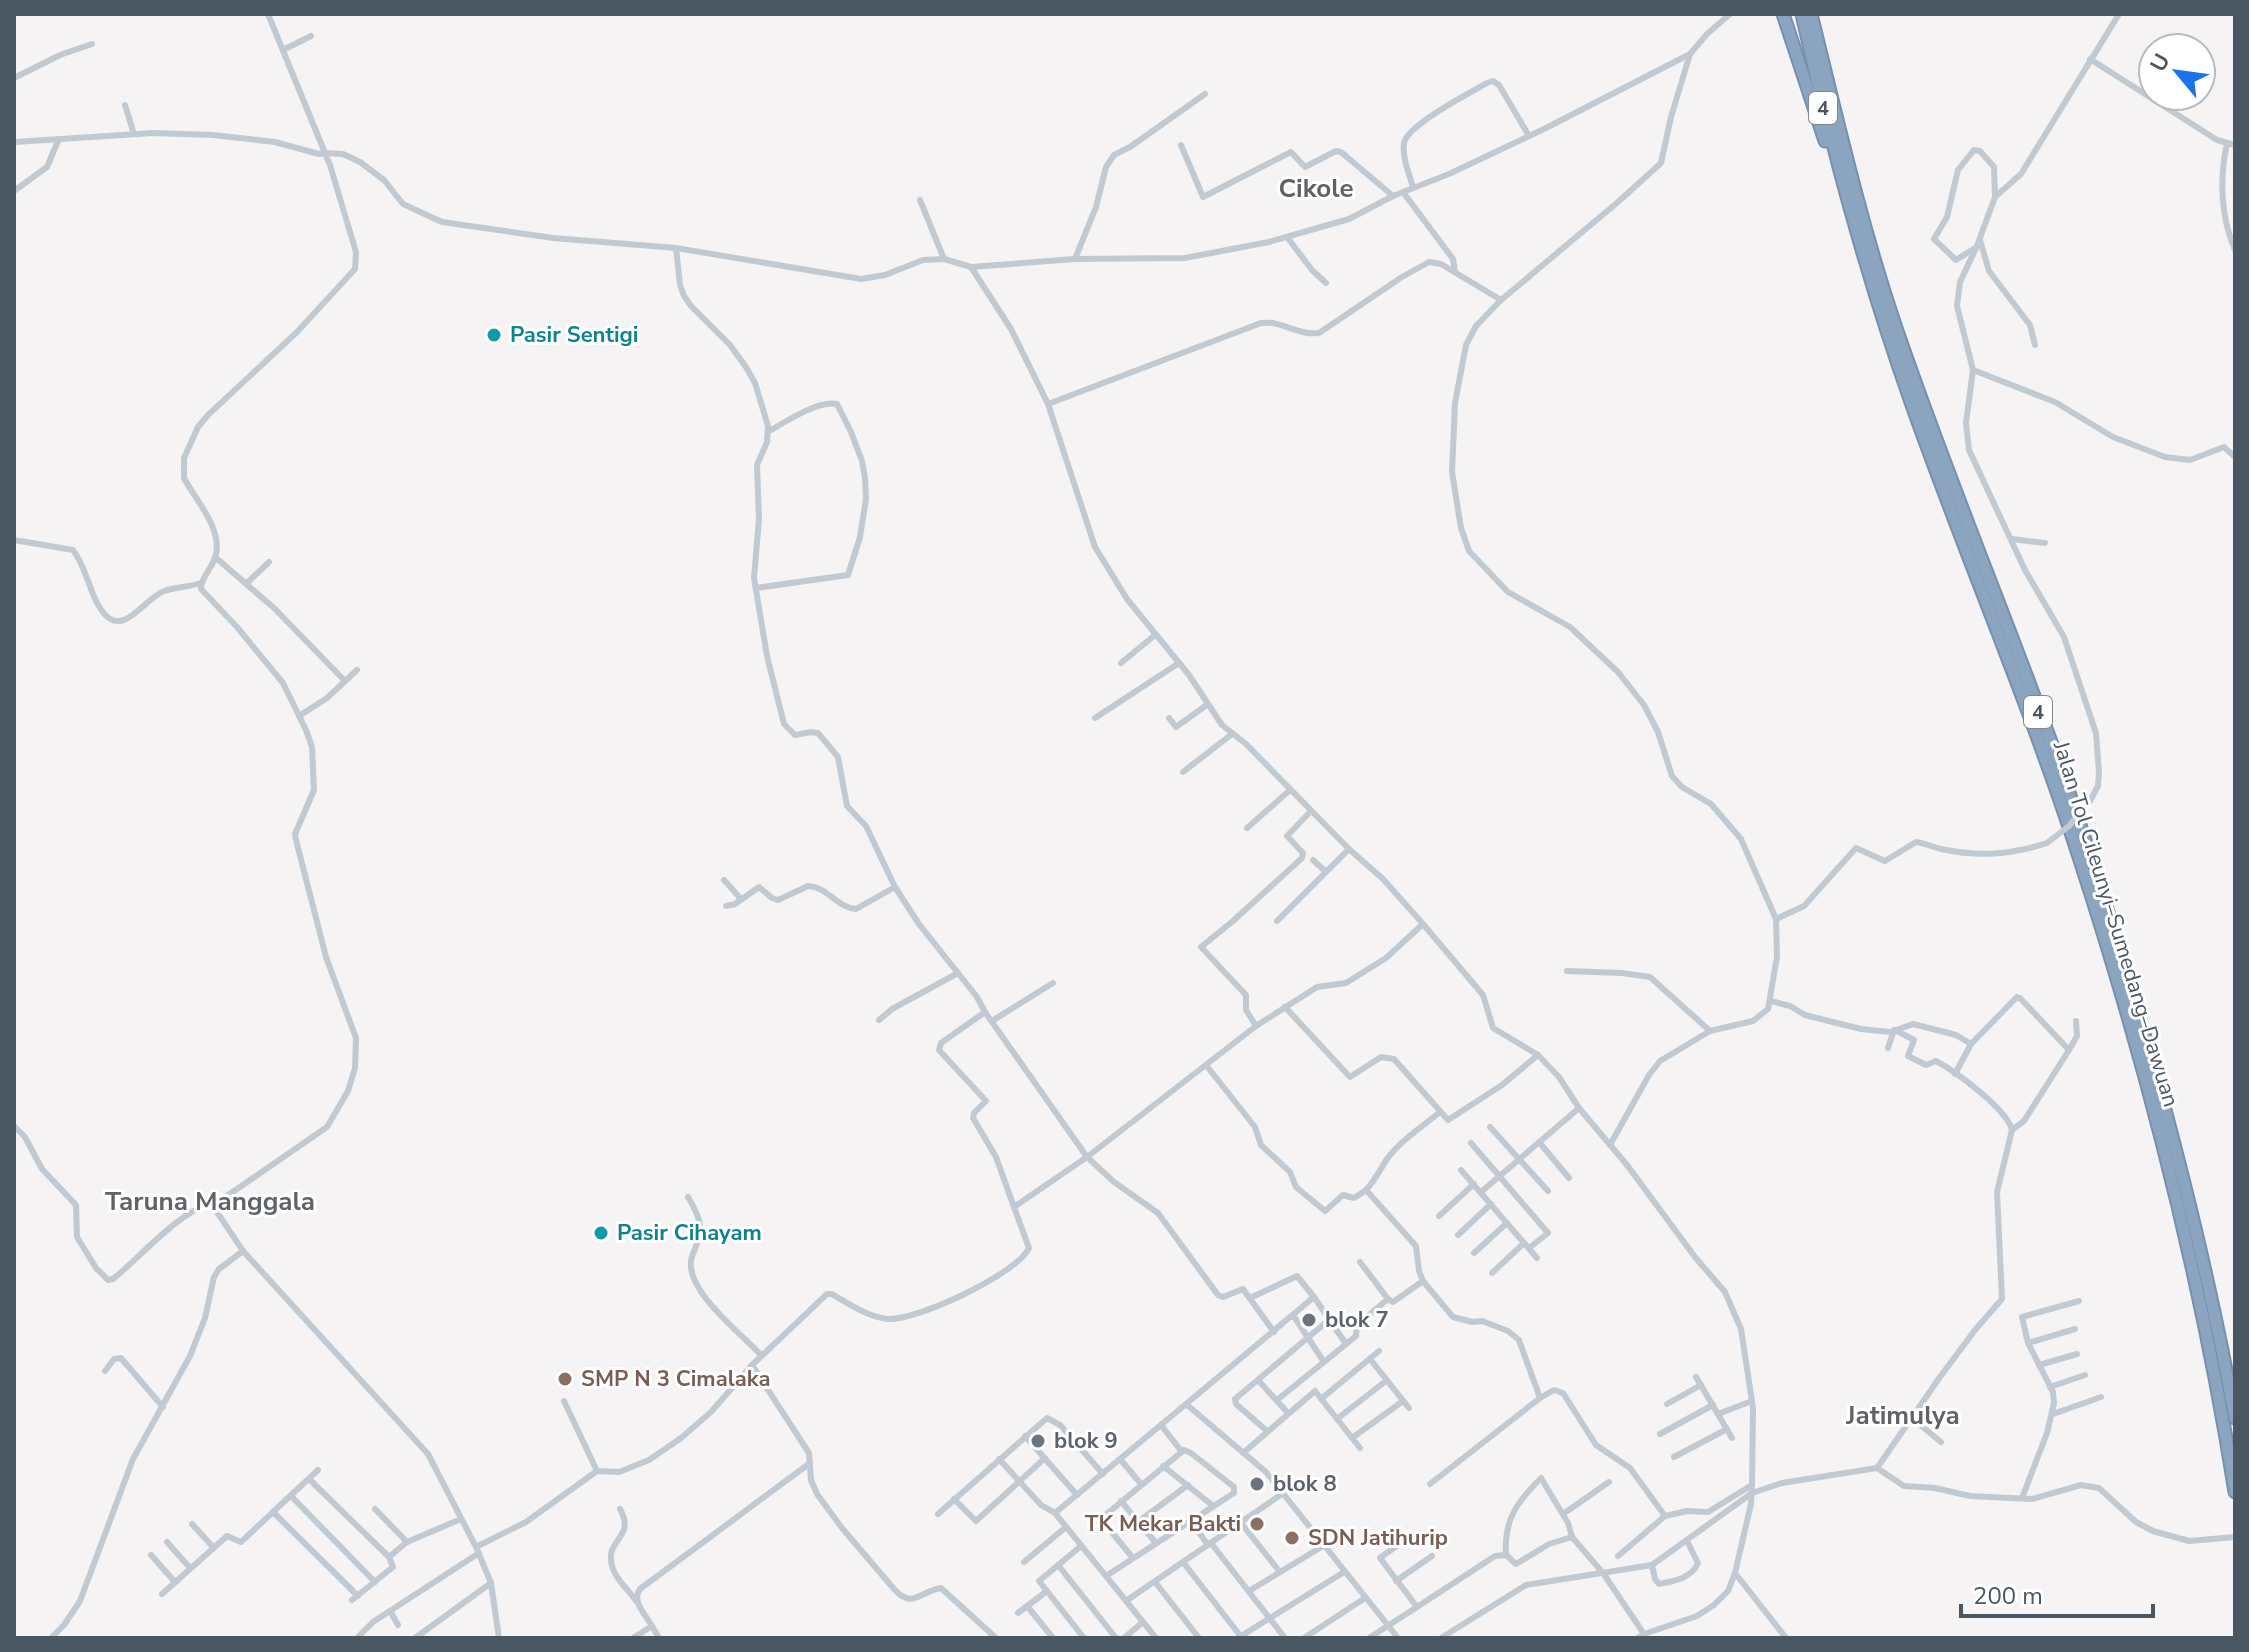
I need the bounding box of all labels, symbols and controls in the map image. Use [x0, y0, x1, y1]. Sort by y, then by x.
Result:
north arrow [2137, 32, 2217, 112]
text: U [2143, 48, 2177, 77]
road number: 4 [1809, 92, 1837, 124]
district label: Cikole [1278, 171, 1354, 206]
place label: Pasir Sentigi [510, 320, 638, 350]
marker: Pasir Sentigi [485, 326, 503, 344]
road number: 4 [2024, 696, 2052, 728]
street label: Jalan Tol Cileunyi–Sumedang–Dawuan [2046, 737, 2186, 1111]
district label: Taruna Manggala [105, 1184, 315, 1219]
place label: Pasir Cihayam [617, 1218, 762, 1248]
marker: Pasir Cihayam [592, 1224, 610, 1242]
place label: blok 7 [1325, 1305, 1389, 1335]
marker: blok 7 [1300, 1311, 1318, 1329]
place label: SMP N 3 Cimalaka [581, 1364, 770, 1394]
marker: SMP N 3 Cimalaka [556, 1370, 574, 1388]
district label: Jatimulya [1845, 1398, 1960, 1433]
place label: blok 9 [1054, 1426, 1118, 1456]
marker: blok 9 [1029, 1432, 1047, 1450]
place label: blok 8 [1273, 1469, 1337, 1499]
marker: blok 8 [1248, 1475, 1266, 1493]
place label: TK Mekar Bakti [1085, 1509, 1241, 1539]
marker: TK Mekar Bakti [1248, 1515, 1266, 1533]
place label: SDN Jatihurip [1308, 1523, 1448, 1553]
marker: SDN Jatihurip [1283, 1529, 1301, 1547]
scale bar [1961, 1568, 2153, 1618]
text: 200 m [1973, 1580, 2043, 1612]

